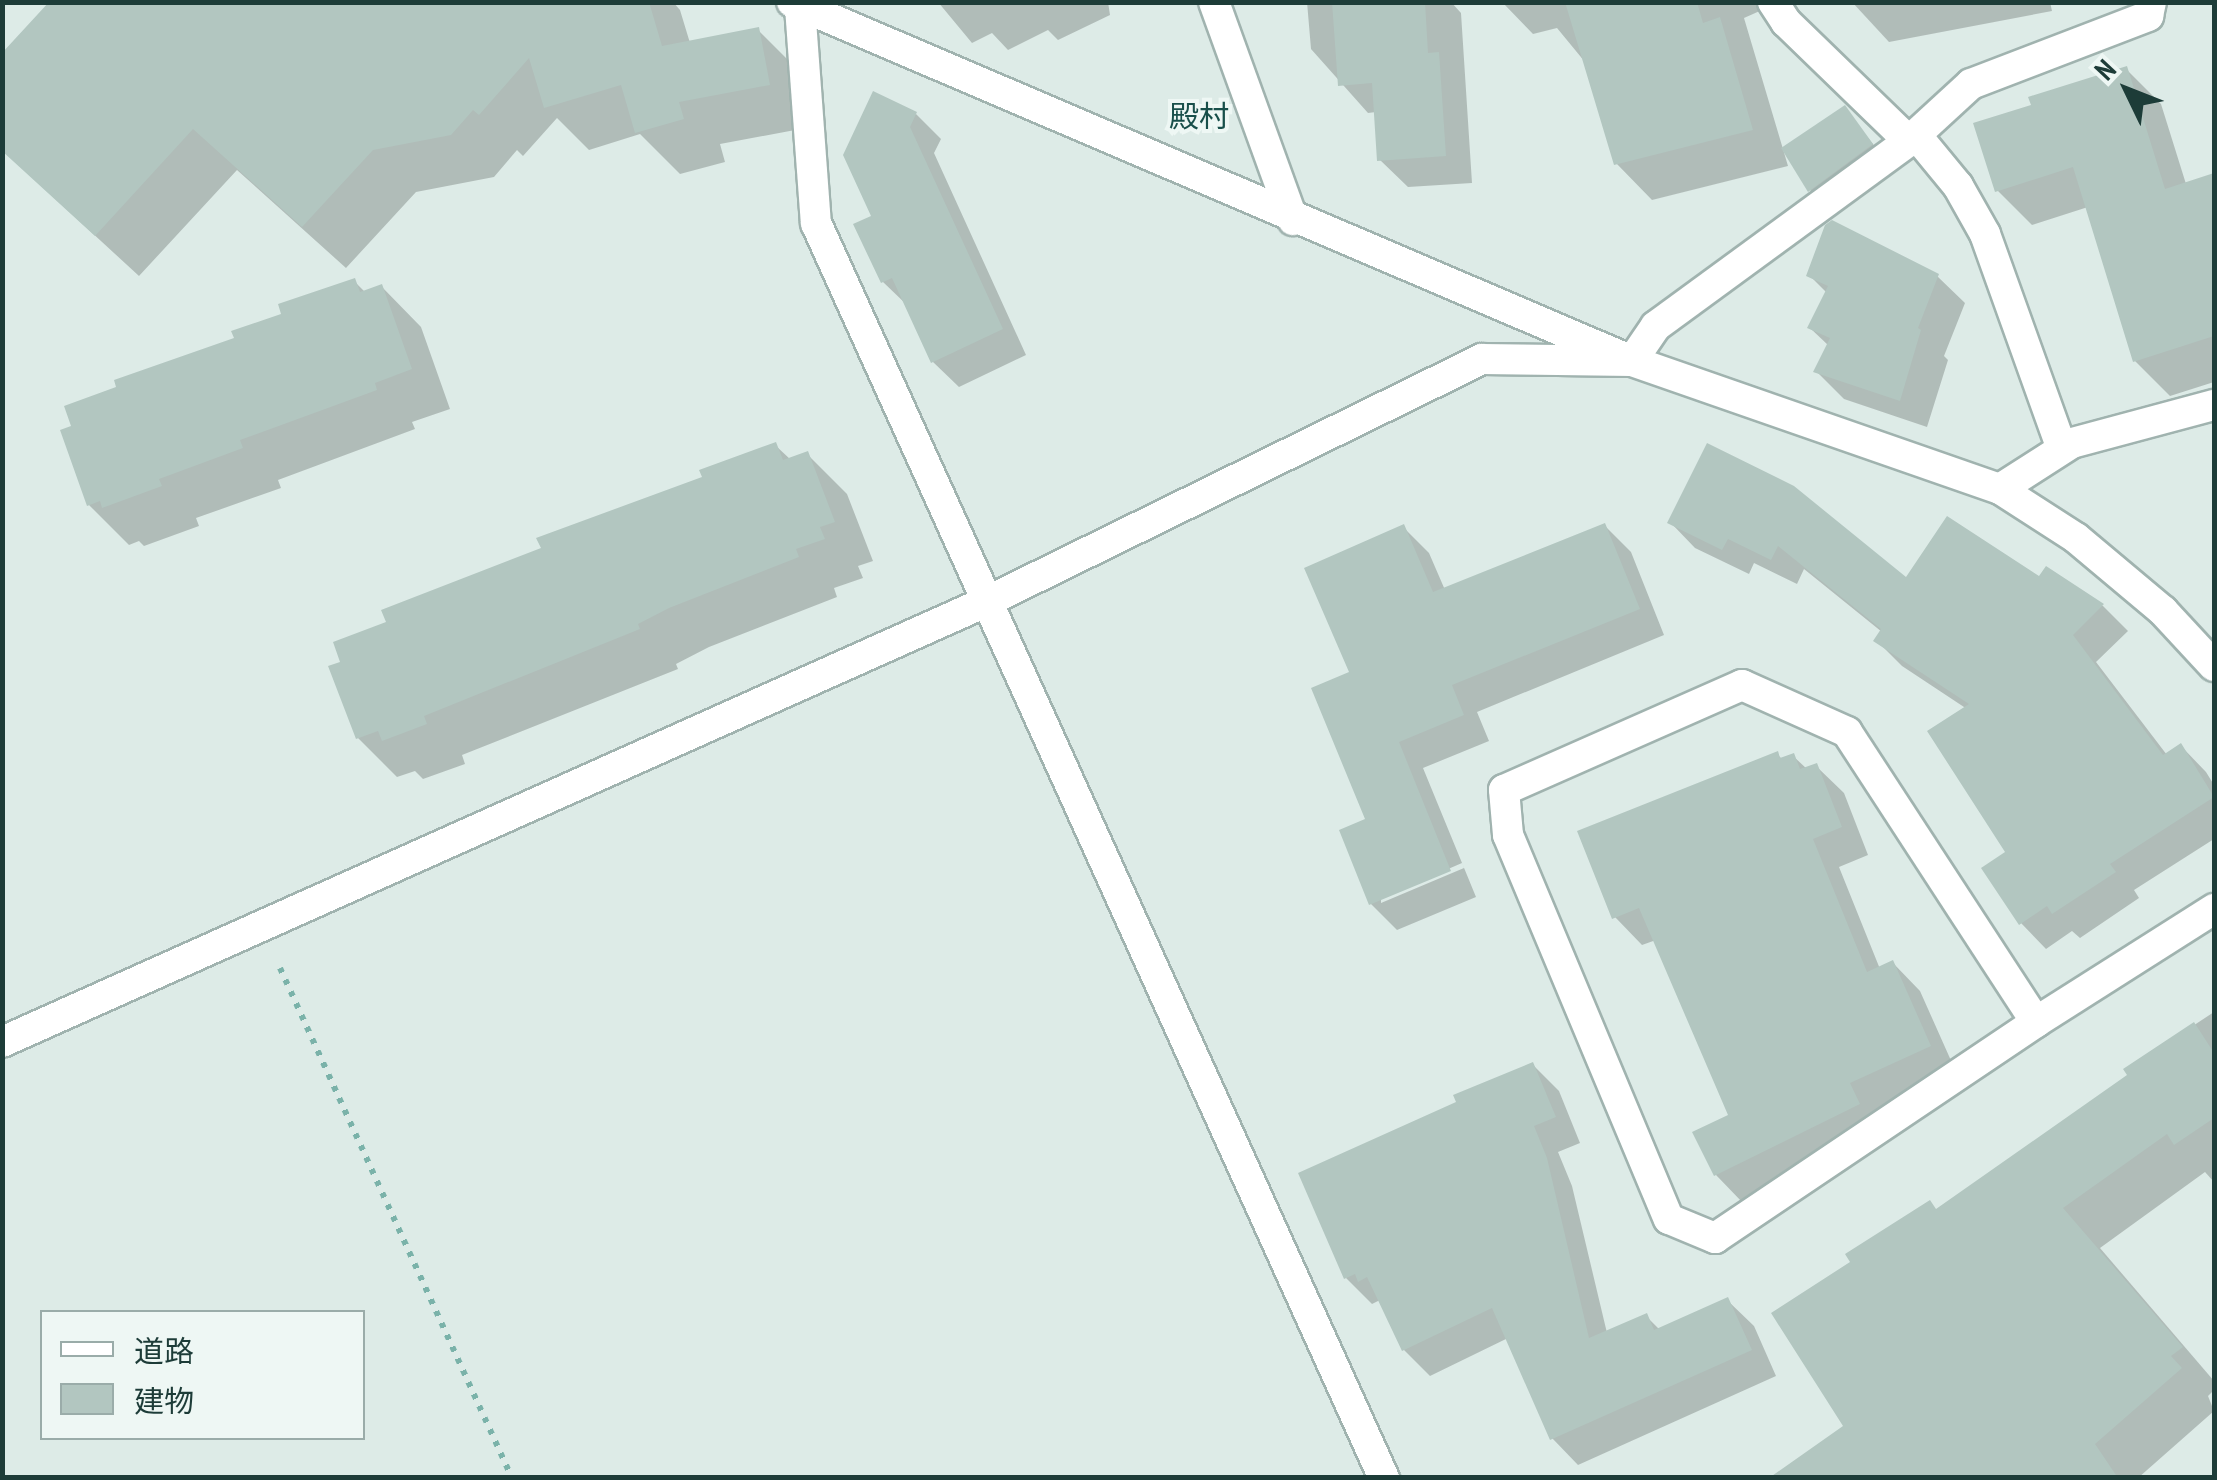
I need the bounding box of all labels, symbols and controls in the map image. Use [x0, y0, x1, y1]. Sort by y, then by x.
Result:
north arrow [2077, 40, 2177, 140]
text: N [2086, 51, 2123, 87]
district label: 殿村 [1169, 98, 1229, 134]
legend [40, 1310, 365, 1440]
text: 道路 [134, 1331, 194, 1370]
text: 建物 [134, 1381, 194, 1420]

